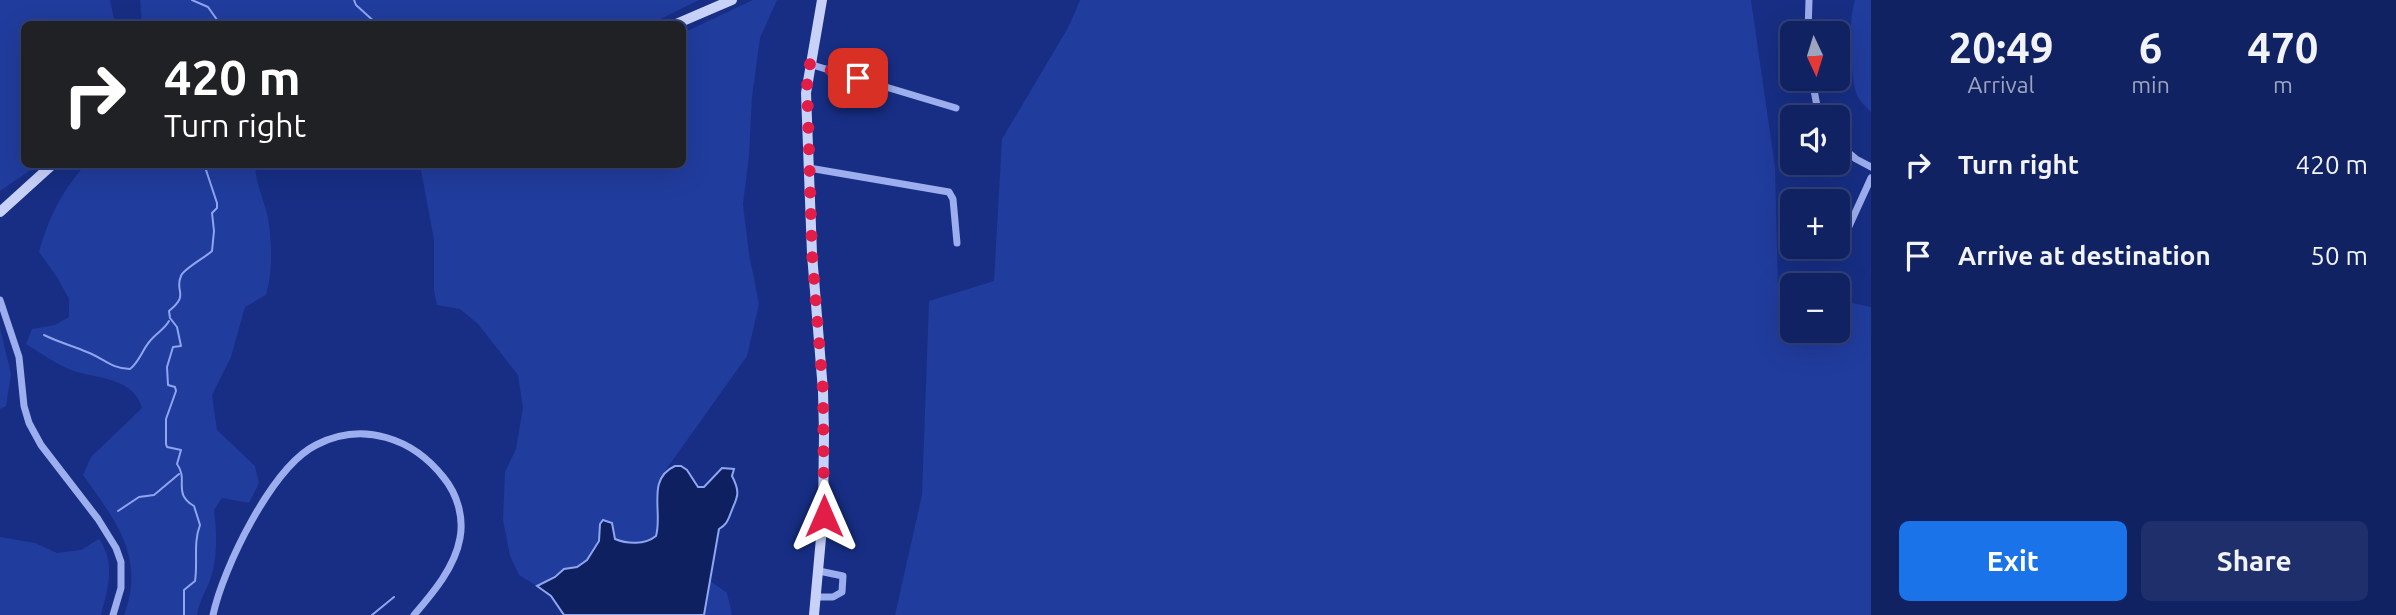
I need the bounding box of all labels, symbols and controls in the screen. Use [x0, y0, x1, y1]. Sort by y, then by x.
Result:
north arrow [1780, 21, 1850, 91]
map controls [1780, 21, 1850, 343]
text: 20:49 [1949, 24, 2054, 71]
text: 6 [2139, 24, 2162, 71]
text: 470 [2247, 24, 2318, 71]
pin [828, 48, 888, 108]
icon: right [49, 49, 140, 140]
text: 420 m [164, 49, 301, 104]
icon: arrive [839, 59, 877, 97]
text: Arrival [1968, 72, 2035, 97]
text: min [2131, 72, 2170, 97]
text: m [2273, 72, 2293, 97]
button: sound [1780, 105, 1850, 175]
text: Turn right [164, 107, 306, 143]
icon: right [1899, 146, 1937, 184]
text: Turn right [1958, 150, 2079, 179]
text: 420 m [2296, 150, 2368, 179]
button: + [1780, 189, 1850, 259]
icon: arrive [1899, 237, 1937, 275]
text: Arrive at destination [1958, 241, 2211, 270]
text: 50 m [2310, 241, 2368, 270]
button: − [1780, 273, 1850, 343]
position arrow [787, 479, 861, 553]
button: Exit [1899, 521, 2127, 601]
button: Share [2141, 521, 2368, 601]

